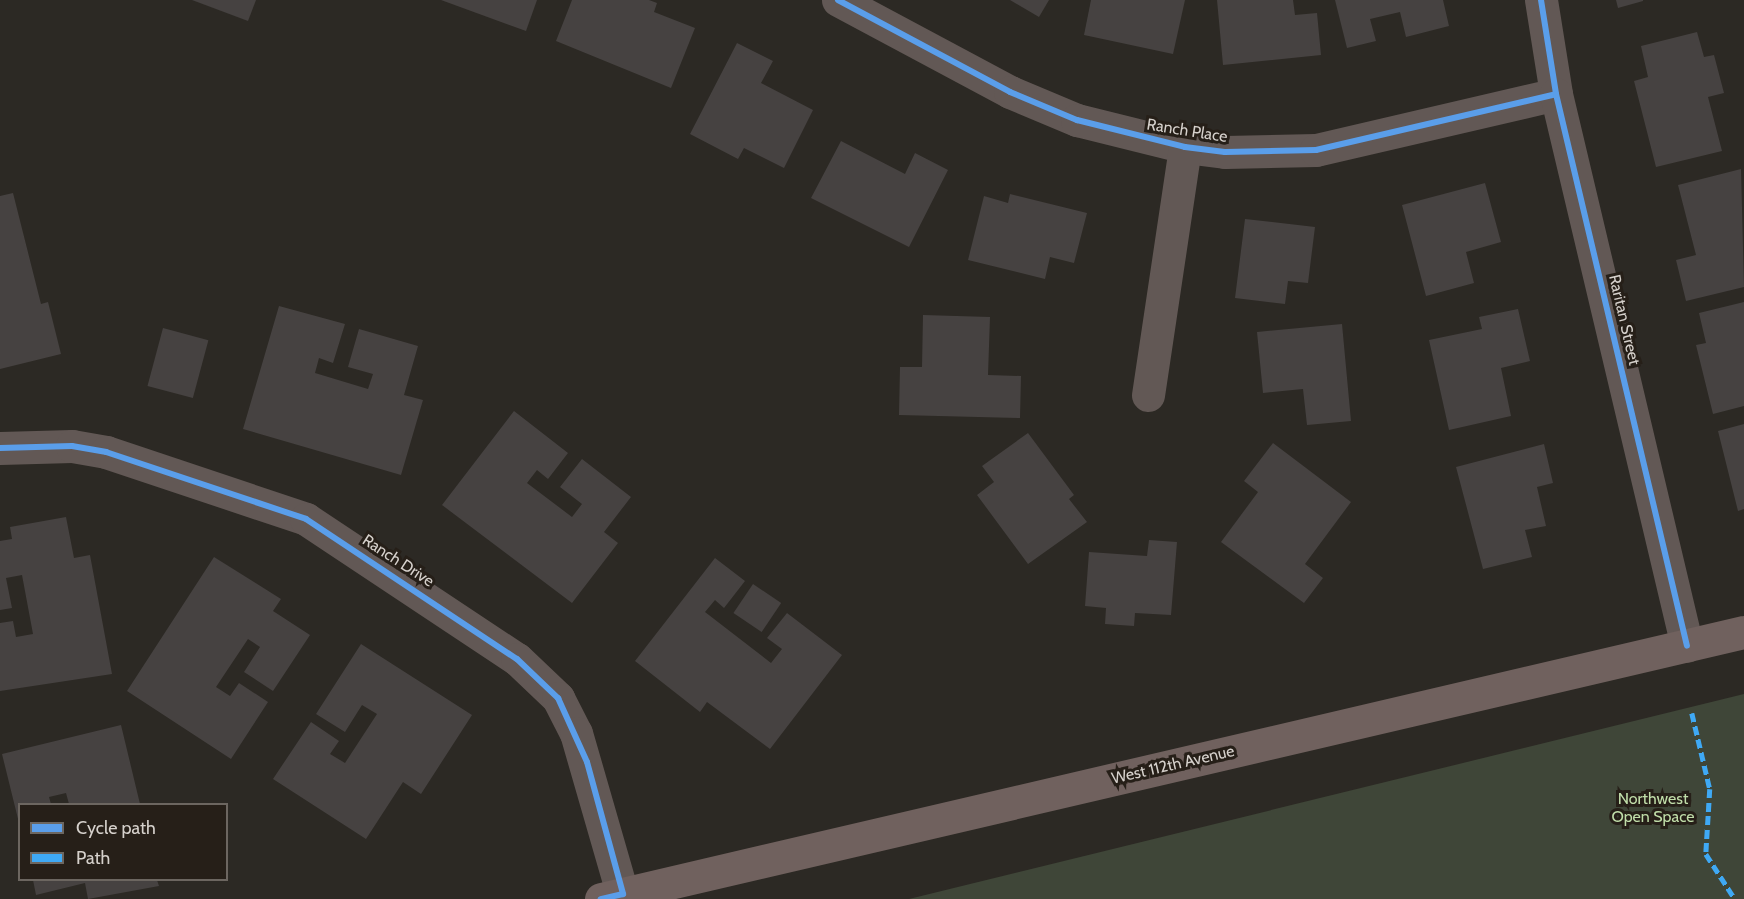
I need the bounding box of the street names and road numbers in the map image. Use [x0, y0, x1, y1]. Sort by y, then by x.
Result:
street label: Ranch Place [1145, 115, 1229, 147]
street label: Raritan Street [1604, 273, 1644, 367]
street label: Ranch Drive [359, 531, 437, 591]
street label: West 112th Avenue [1110, 742, 1236, 788]

